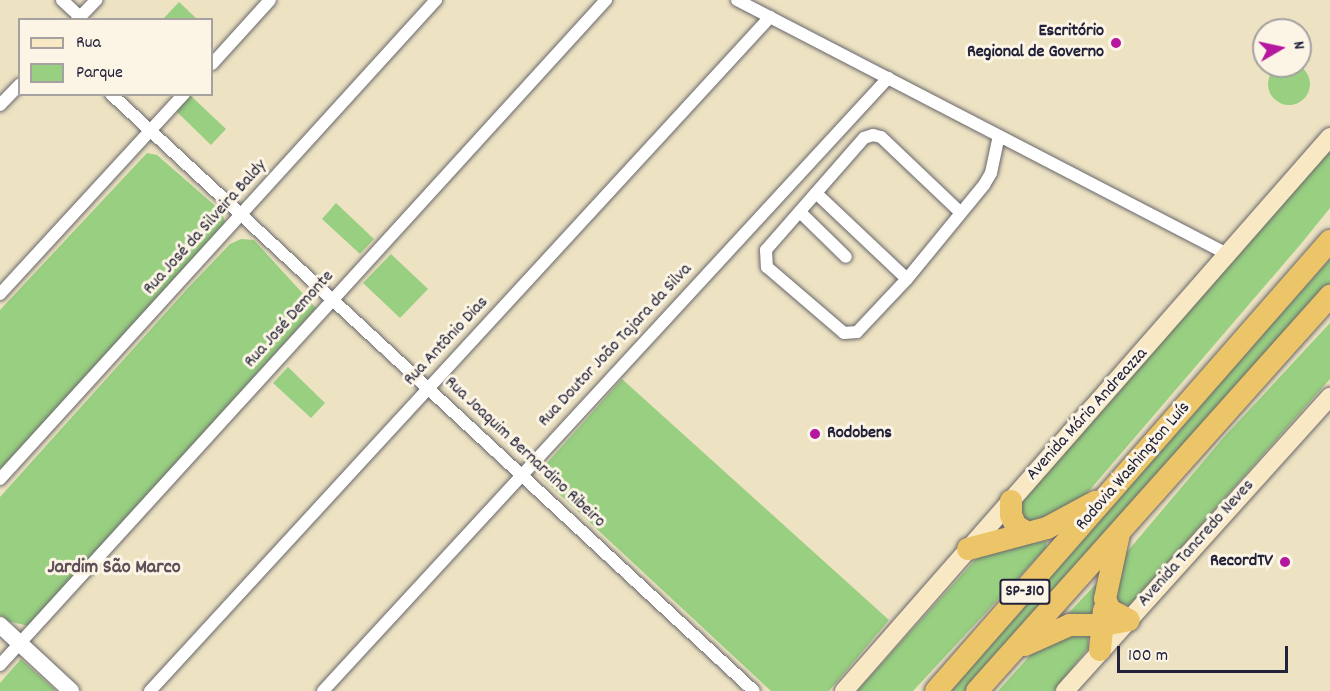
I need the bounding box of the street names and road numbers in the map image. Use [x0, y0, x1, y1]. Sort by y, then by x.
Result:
street label: Rua José da Silveira Baldy [140, 156, 272, 300]
street label: Rua Doutor João Tajara da Silva [535, 260, 697, 432]
street label: Rua José Demonte [241, 267, 339, 373]
street label: Rua Antônio Dias [400, 293, 494, 391]
street label: Avenida Mário Andreazza [1023, 344, 1153, 486]
street label: Rua Joaquim Bernardino Ribeiro [439, 373, 609, 533]
street label: Rodovia Washington Luís [1072, 398, 1196, 536]
street label: Avenida Tancredo Neves [1134, 476, 1260, 612]
road number: SP-310 [998, 579, 1052, 605]

